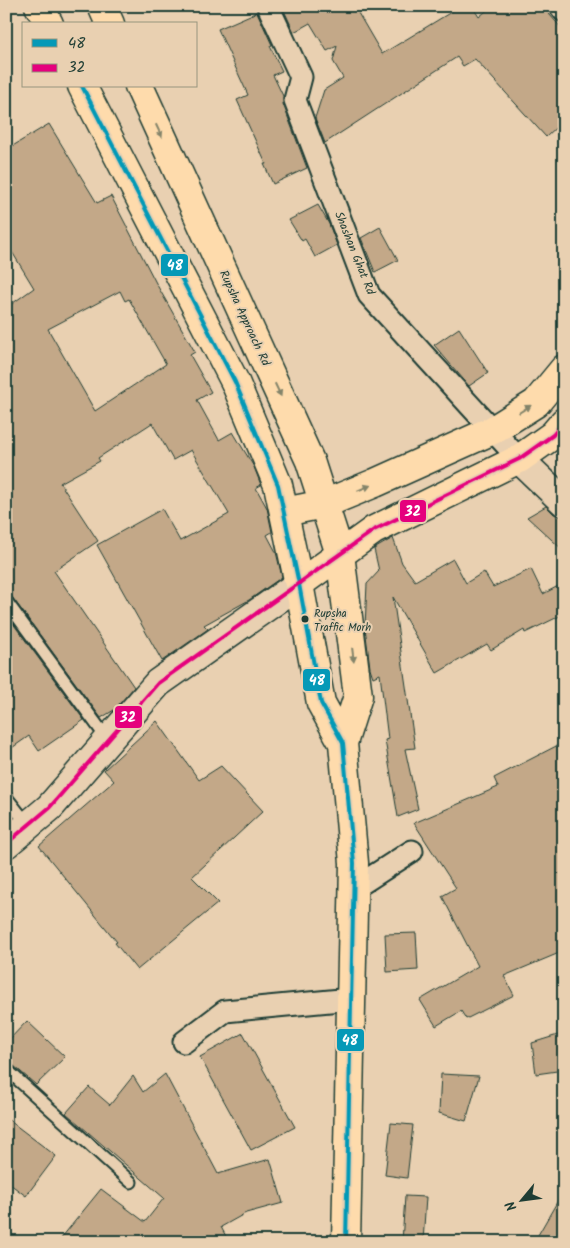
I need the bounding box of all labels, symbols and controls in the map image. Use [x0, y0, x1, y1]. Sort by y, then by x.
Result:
legend [22, 22, 198, 88]
text: 48 [68, 32, 86, 56]
text: 32 [68, 56, 85, 80]
one-way arrow [156, 124, 164, 138]
street label: Shashan Ghat Rd [329, 209, 380, 299]
line badge: 48 [160, 253, 189, 277]
text: 48 [167, 255, 184, 277]
street label: Rupsha Approach Rd [214, 267, 276, 370]
one-way arrow [274, 383, 282, 397]
one-way arrow [519, 405, 532, 414]
one-way arrow [357, 484, 372, 492]
line badge: 32 [399, 499, 427, 523]
text: 32 [404, 501, 421, 523]
place label: Rupsha Traffic Morh [314, 605, 371, 637]
marker: Rupsha Traffic Morh [300, 614, 310, 624]
one-way arrow [349, 647, 357, 663]
line badge: 48 [302, 668, 331, 692]
text: 48 [309, 670, 326, 692]
line badge: 32 [114, 705, 143, 729]
text: 32 [119, 707, 136, 729]
line badge: 48 [336, 1028, 365, 1052]
text: 48 [342, 1030, 359, 1052]
north arrow [498, 1176, 548, 1226]
text: N [500, 1196, 523, 1215]

